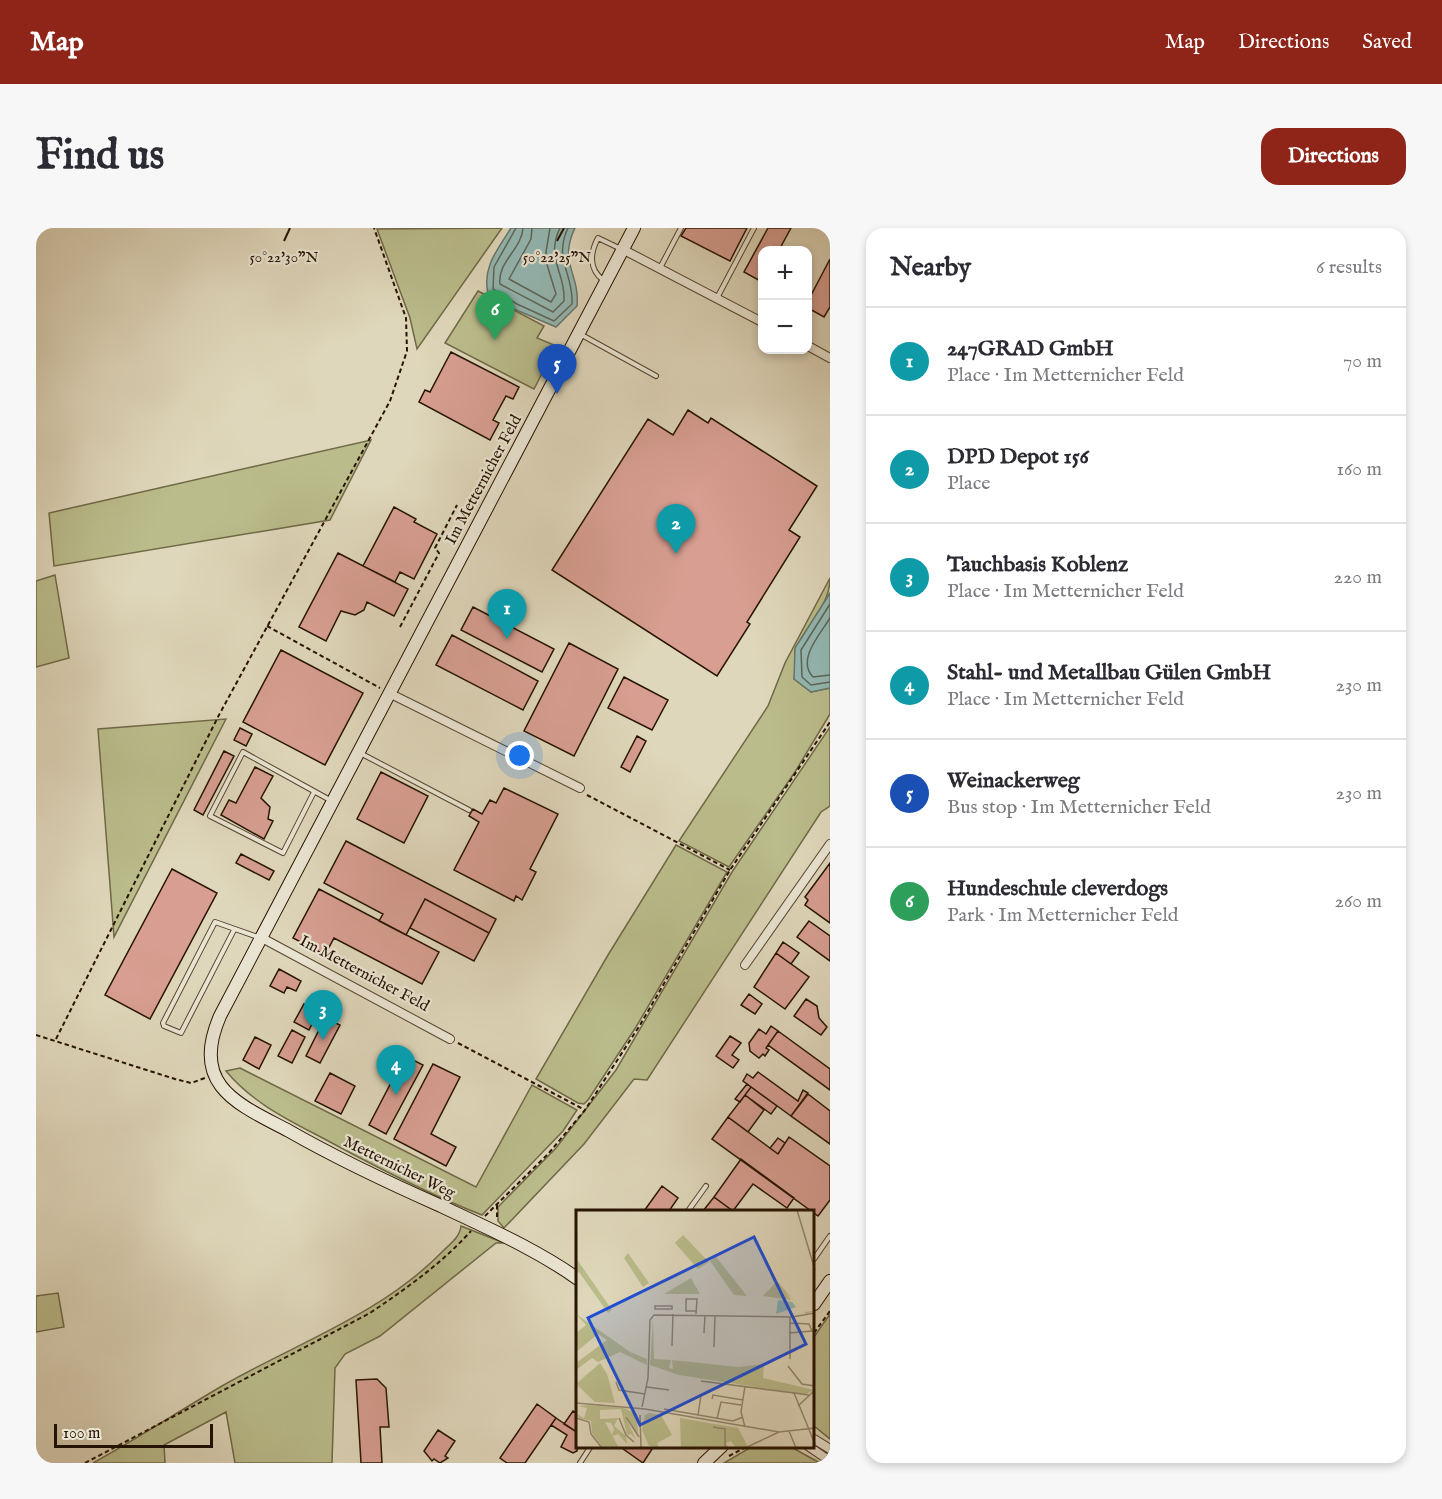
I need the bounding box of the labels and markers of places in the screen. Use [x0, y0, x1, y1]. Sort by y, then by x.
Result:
pin: 6 [476, 291, 514, 340]
pin: 5 [538, 344, 576, 394]
pin: 2 [656, 504, 696, 554]
pin: 1 [488, 590, 526, 639]
pin: 3 [304, 990, 342, 1040]
pin: 4 [376, 1046, 416, 1095]

